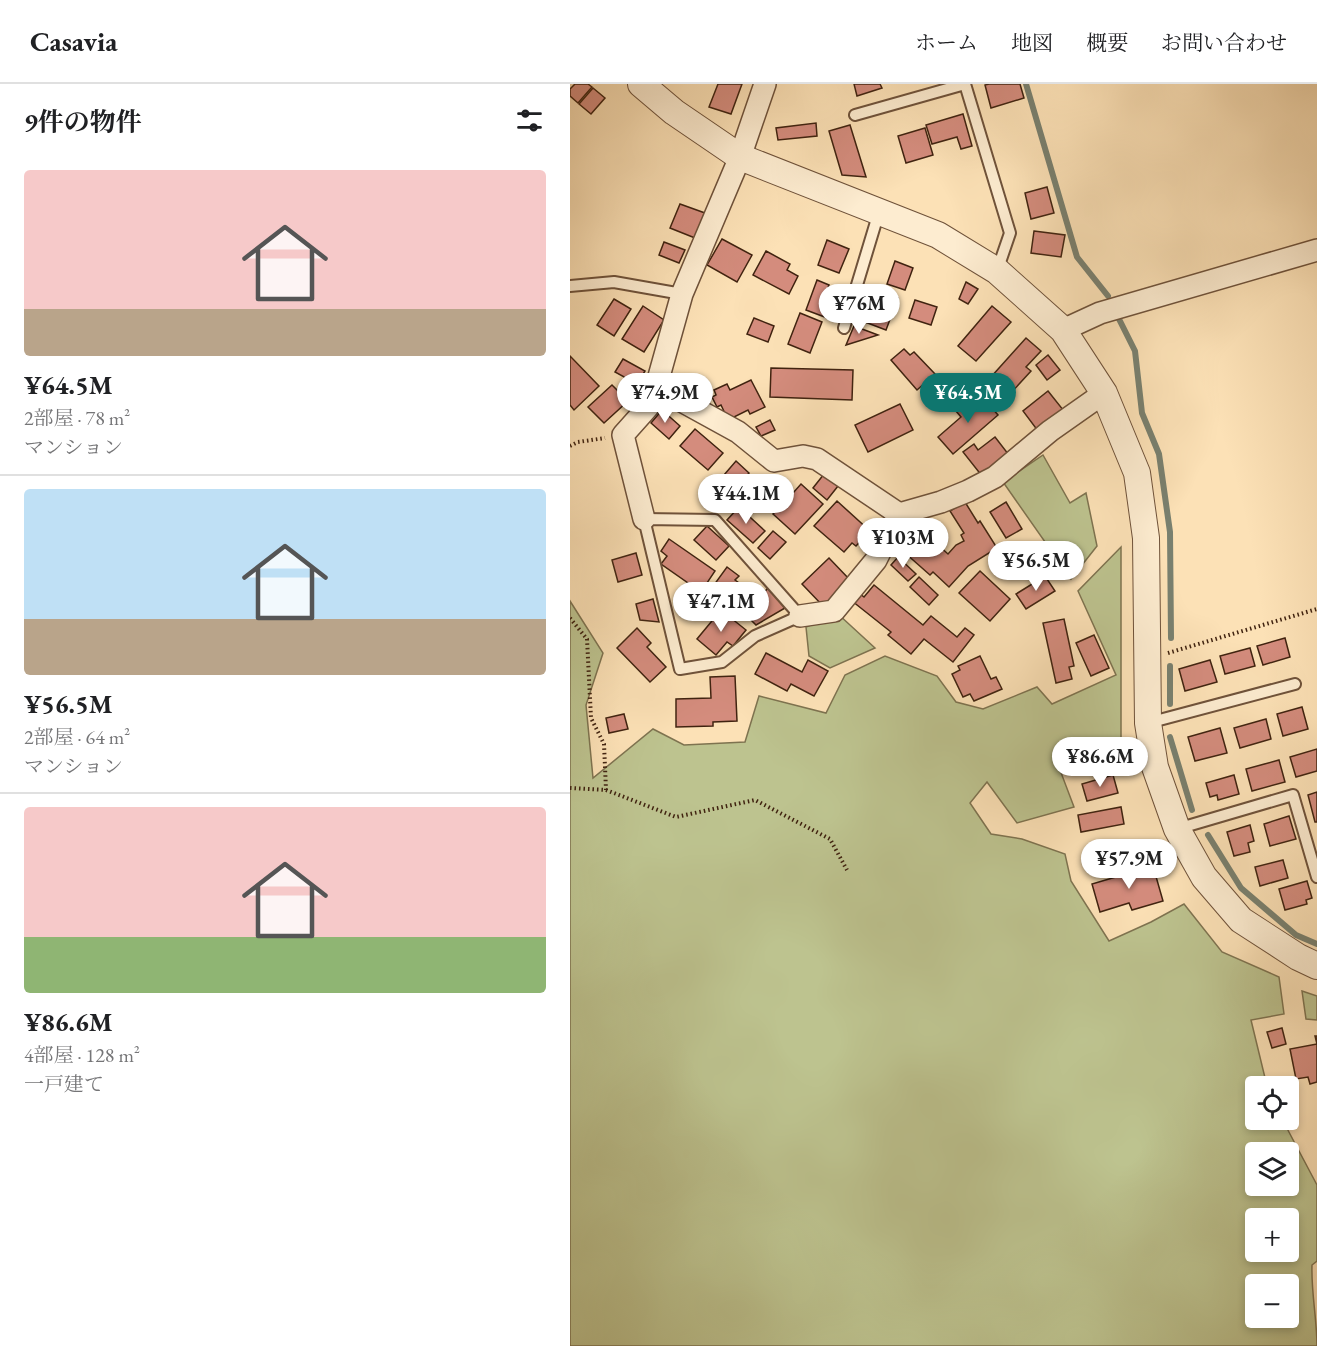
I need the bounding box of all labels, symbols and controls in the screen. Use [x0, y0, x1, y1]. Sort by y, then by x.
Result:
text: Casavia [30, 23, 118, 59]
text: ホーム [915, 29, 978, 56]
text: 地図 [1011, 29, 1053, 56]
text: 概要 [1086, 29, 1128, 56]
text: お問い合わせ [1161, 29, 1287, 56]
icon: filters [513, 104, 546, 137]
text: 9件の物件 [24, 105, 142, 139]
icon: home [231, 209, 339, 317]
pin: ¥76M [823, 284, 895, 335]
text: ¥76M [833, 290, 885, 316]
text: ¥64.5M [24, 368, 113, 402]
pin: ¥74.9M [616, 373, 714, 424]
pin: ¥64.5M [919, 373, 1017, 424]
text: ¥74.9M [631, 379, 699, 405]
text: ¥64.5M [934, 379, 1002, 405]
text: 2部屋 · 78 m² [24, 405, 130, 431]
text: マンション [24, 434, 123, 460]
pin: ¥44.1M [697, 474, 795, 525]
text: ¥44.1M [712, 480, 780, 506]
pin: ¥103M [861, 518, 945, 569]
text: ¥103M [871, 524, 935, 550]
icon: home [231, 528, 339, 636]
pin: ¥56.5M [987, 541, 1085, 592]
text: ¥56.5M [1002, 547, 1070, 573]
pin: ¥47.1M [672, 582, 770, 633]
text: ¥47.1M [687, 588, 755, 614]
text: ¥56.5M [24, 687, 113, 721]
text: 2部屋 · 64 m² [24, 724, 130, 750]
pin: ¥86.6M [1051, 737, 1149, 788]
text: ¥86.6M [1066, 743, 1134, 769]
text: マンション [24, 753, 123, 779]
pin: ¥57.9M [1080, 839, 1178, 890]
text: ¥57.9M [1095, 845, 1163, 871]
icon: home [231, 846, 339, 954]
text: ¥86.6M [24, 1005, 113, 1039]
text: 4部屋 · 128 m² [24, 1042, 140, 1068]
text: 一戸建て [24, 1071, 104, 1097]
map controls [1245, 1076, 1299, 1328]
button: locate [1245, 1076, 1299, 1130]
button: layers [1245, 1142, 1299, 1196]
button: + [1245, 1208, 1299, 1262]
button: − [1245, 1274, 1299, 1328]

